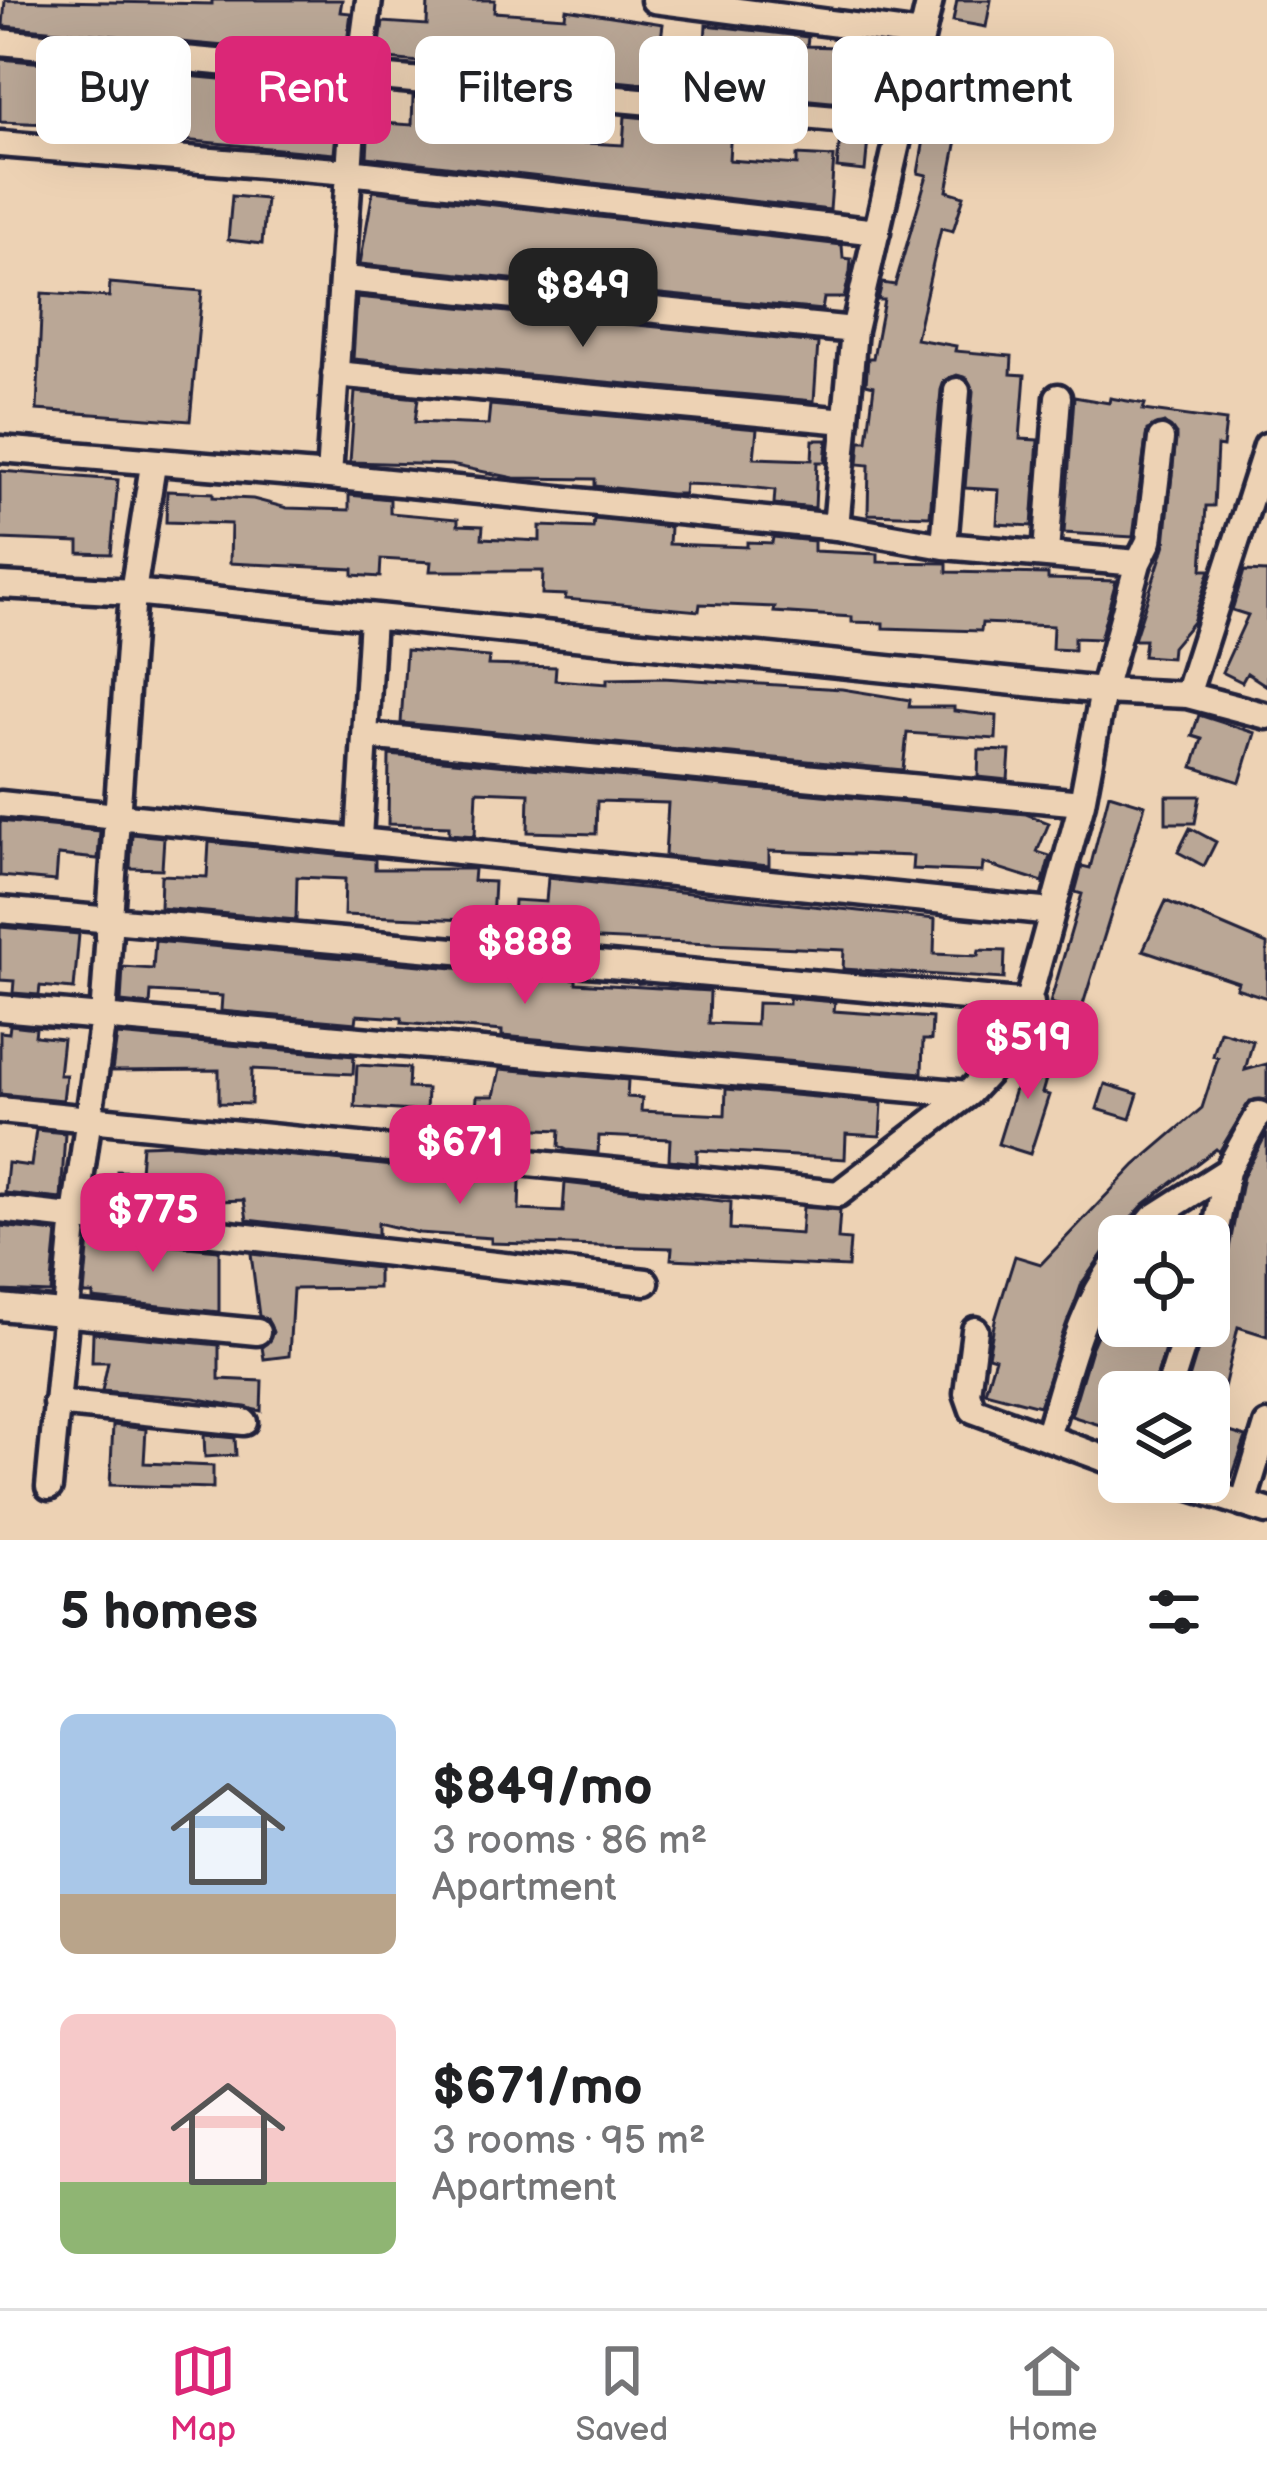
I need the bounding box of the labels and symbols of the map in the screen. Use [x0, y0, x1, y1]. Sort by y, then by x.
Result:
pin: $849 [512, 248, 654, 350]
pin: $888 [454, 905, 596, 1007]
pin: $519 [957, 1000, 1099, 1102]
pin: $671 [389, 1105, 531, 1207]
pin: $775 [82, 1173, 224, 1275]

